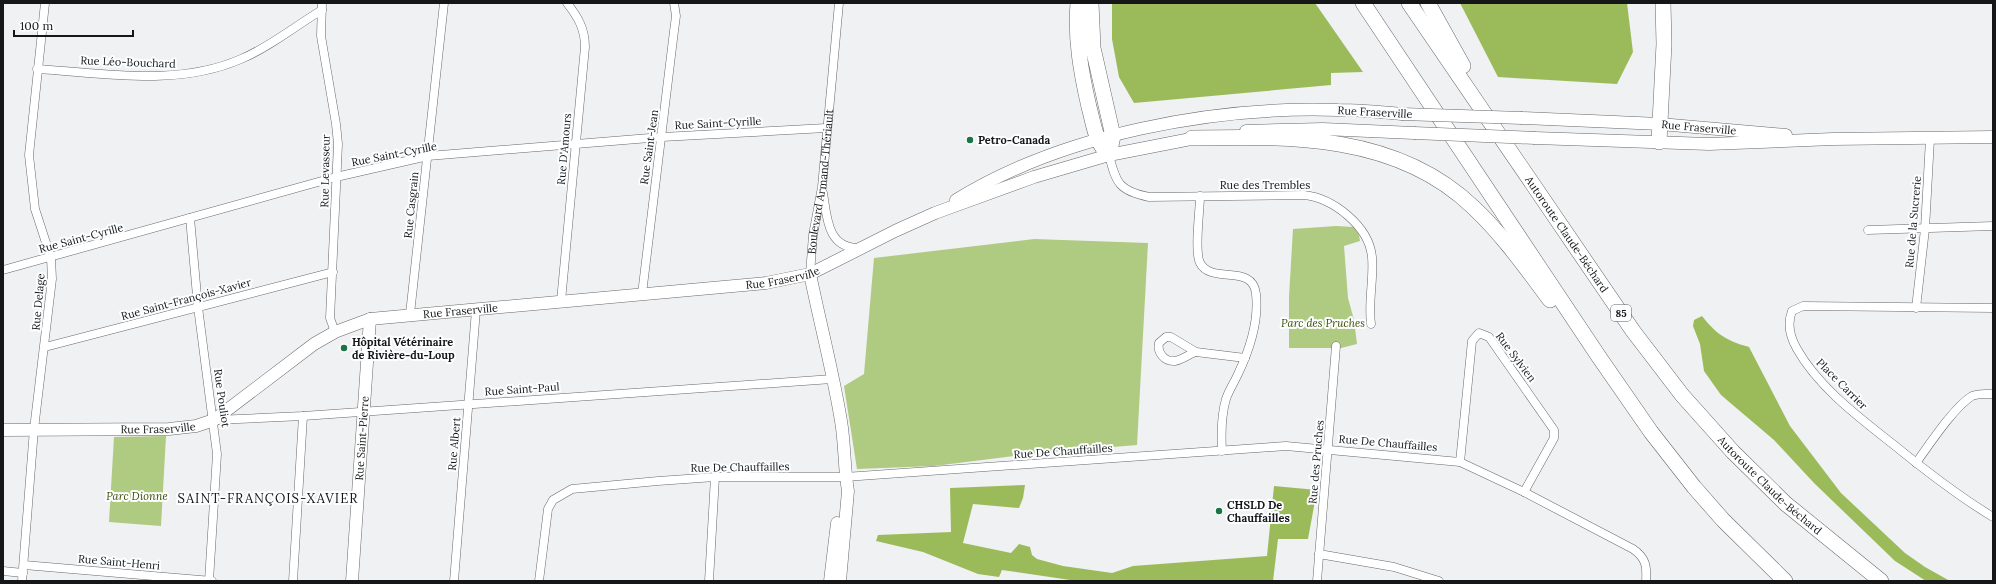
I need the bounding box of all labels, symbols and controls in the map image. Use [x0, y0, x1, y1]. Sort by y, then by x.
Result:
scale bar [14, 12, 133, 38]
text: 100 m [20, 18, 53, 33]
street label: Rue Léo-Bouchard [80, 53, 176, 71]
street label: Rue Fraserville [1337, 103, 1413, 121]
street label: Rue Saint-Jean [637, 108, 661, 185]
street label: Boulevard Armand-Thériault [805, 108, 836, 255]
street label: Rue D'Amours [554, 113, 574, 185]
street label: Rue Saint-Cyrille [674, 114, 762, 132]
street label: Rue Fraserville [1661, 117, 1737, 138]
place label: Petro-Canada [978, 133, 1051, 147]
street label: Rue Levasseur [317, 134, 333, 208]
marker: Petro-Canada [965, 135, 975, 145]
street label: Rue Saint-Cyrille [350, 139, 438, 169]
street label: Rue Casgrain [401, 171, 421, 239]
street label: Autoroute Claude-Béchard [1522, 173, 1612, 295]
street label: Rue de la Sucrerie [1902, 175, 1924, 269]
street label: Rue des Trembles [1220, 178, 1310, 192]
street label: Rue Saint-Cyrille [37, 220, 125, 256]
street label: Rue Fraserville [745, 263, 822, 292]
street label: Rue Delage [29, 273, 47, 331]
street label: Rue Saint-François-Xavier [119, 275, 253, 323]
street label: Rue Fraserville [422, 300, 498, 321]
road number: 85 [1611, 305, 1631, 321]
park label: Parc des Pruches [1281, 316, 1365, 330]
street label: Rue Sylvien [1493, 329, 1539, 385]
place label: Hôpital Vétérinaire de Rivière-du-Loup [352, 335, 455, 362]
marker: Hôpital Vétérinaire de Rivière-du-Loup [339, 343, 349, 353]
street label: Place Carrier [1813, 355, 1871, 413]
street label: Rue Pouliot [211, 368, 233, 429]
street label: Rue Saint-Paul [484, 379, 560, 399]
street label: Rue Saint-Pierre [352, 396, 372, 481]
street label: Rue Albert [445, 416, 463, 471]
street label: Rue Fraserville [120, 419, 196, 436]
street label: Rue des Pruches [1305, 419, 1327, 505]
street label: Rue De Chauffailles [1338, 432, 1438, 454]
street label: Autoroute Claude-Béchard [1714, 432, 1825, 538]
street label: Rue De Chauffailles [1013, 441, 1113, 461]
street label: Rue De Chauffailles [690, 459, 790, 475]
park label: Parc Dionne [106, 489, 168, 503]
district label: SAINT-FRANÇOIS-XAVIER [178, 490, 358, 507]
place label: CHSLD De Chauffailles [1227, 498, 1290, 525]
marker: CHSLD De Chauffailles [1214, 506, 1224, 516]
street label: Rue Saint-Henri [77, 551, 161, 573]

